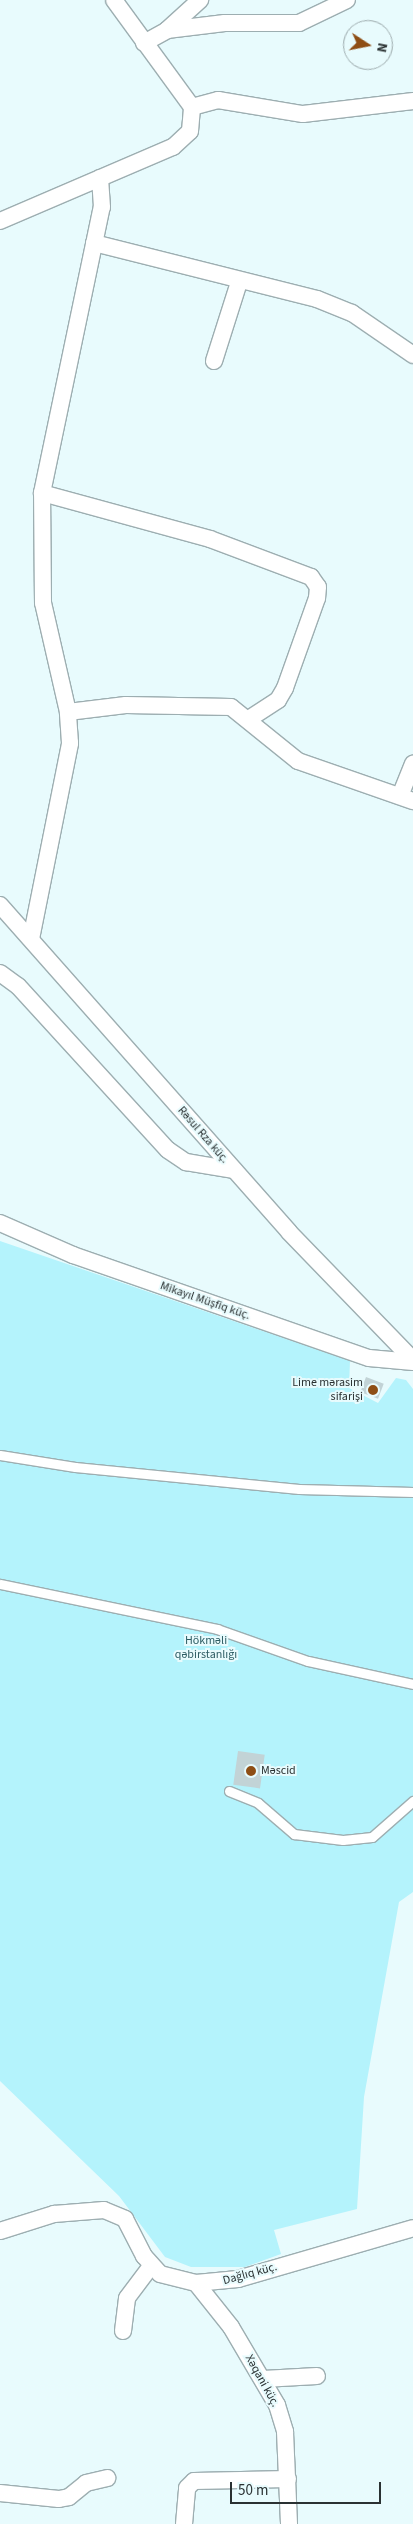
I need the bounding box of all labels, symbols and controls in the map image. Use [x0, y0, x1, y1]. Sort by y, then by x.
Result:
north arrow [343, 20, 393, 70]
text: N [371, 41, 392, 54]
street label: Rəsul Rza küç. [174, 1104, 232, 1166]
street label: Mikayıl Müşfiq küç. [158, 1279, 252, 1323]
place label: Lime mərasim sifarişi [292, 1376, 363, 1404]
marker: Lime mərasim sifarişi [367, 1384, 379, 1396]
park label: Hökməli qəbirstanlığı [175, 1634, 237, 1662]
place label: Məscid [261, 1764, 296, 1778]
marker: Məscid [245, 1765, 257, 1777]
street label: Dağlıq küç. [221, 2260, 279, 2288]
street label: Xəqani küç. [242, 2352, 282, 2410]
scale bar [233, 2472, 384, 2504]
text: 50 m [238, 2480, 268, 2501]

